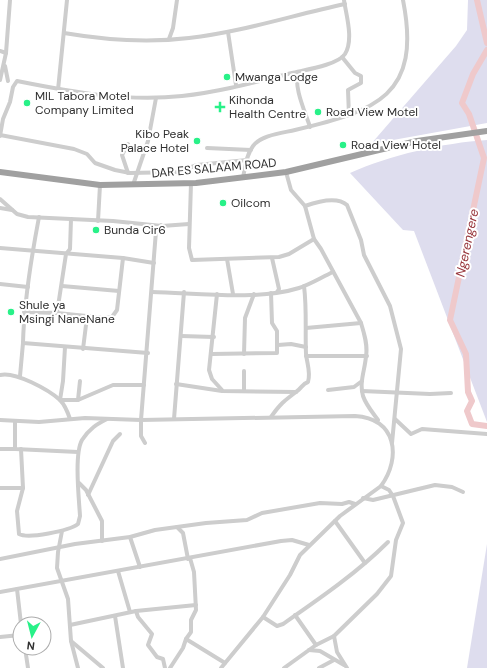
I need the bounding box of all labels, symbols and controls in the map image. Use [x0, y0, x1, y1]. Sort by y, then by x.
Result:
place label: Mwanga Lodge [235, 69, 318, 85]
marker: Mwanga Lodge [222, 72, 232, 82]
place label: MIL Tabora Motel Company Limited [35, 88, 134, 118]
place label: Kihonda Health Centre [229, 92, 306, 122]
marker: MIL Tabora Motel Company Limited [22, 98, 32, 108]
marker: Kihonda Health Centre [214, 101, 226, 113]
place label: Road View Motel [326, 104, 418, 120]
marker: Road View Motel [313, 107, 323, 117]
place label: Kibo Peak Palace Hotel [121, 126, 189, 156]
marker: Kibo Peak Palace Hotel [192, 136, 202, 146]
place label: Road View Hotel [351, 137, 441, 153]
marker: Road View Hotel [338, 140, 348, 150]
street label: DAR ES SALAAM ROAD [151, 155, 277, 181]
place label: Oilcom [231, 195, 271, 211]
marker: Oilcom [218, 198, 228, 208]
water label: Ngerengere [451, 207, 483, 279]
place label: Bunda Cir6 [104, 222, 166, 238]
marker: Bunda Cir6 [91, 225, 101, 235]
place label: Shule ya Msingi NaneNane [19, 297, 115, 327]
marker: Shule ya Msingi NaneNane [6, 307, 16, 317]
north arrow [12, 616, 52, 656]
text: N [26, 638, 36, 653]

